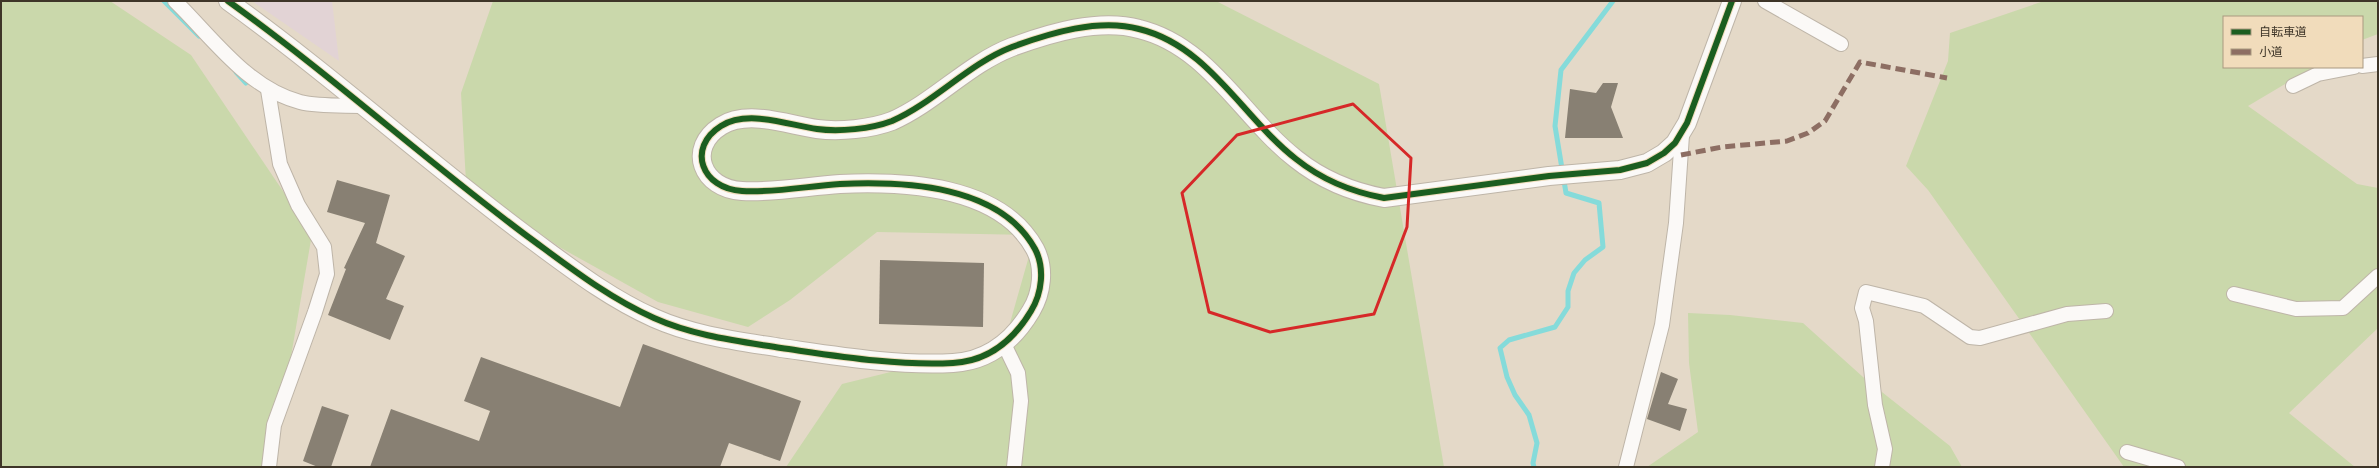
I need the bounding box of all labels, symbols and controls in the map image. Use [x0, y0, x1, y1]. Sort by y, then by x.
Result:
legend [2223, 16, 2363, 68]
text: 自転車道 [2259, 25, 2307, 39]
text: 小道 [2259, 45, 2283, 59]

